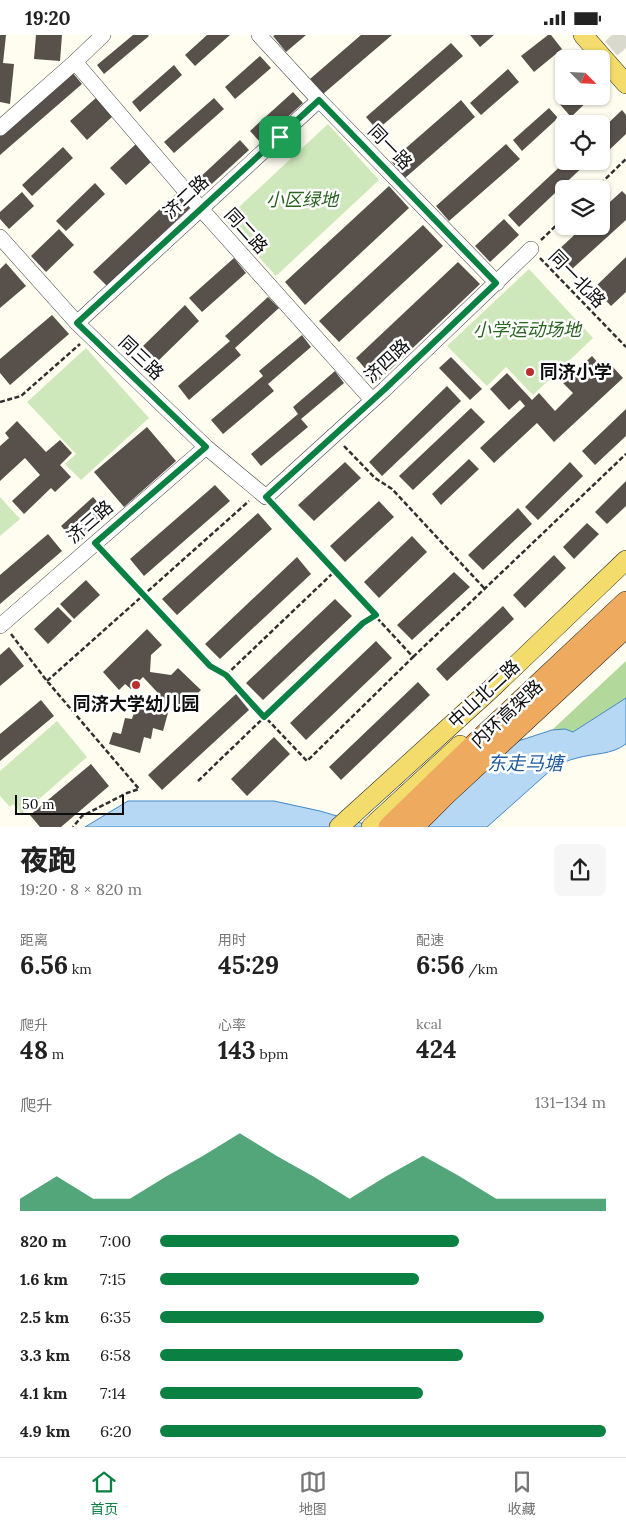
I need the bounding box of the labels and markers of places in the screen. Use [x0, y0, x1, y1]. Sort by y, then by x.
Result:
pin [259, 116, 301, 158]
place label: 同济小学 [540, 360, 612, 383]
marker: 同济小学 [524, 366, 536, 378]
marker: 同济大学幼儿园 [130, 679, 142, 691]
place label: 同济大学幼儿园 [73, 692, 199, 715]

